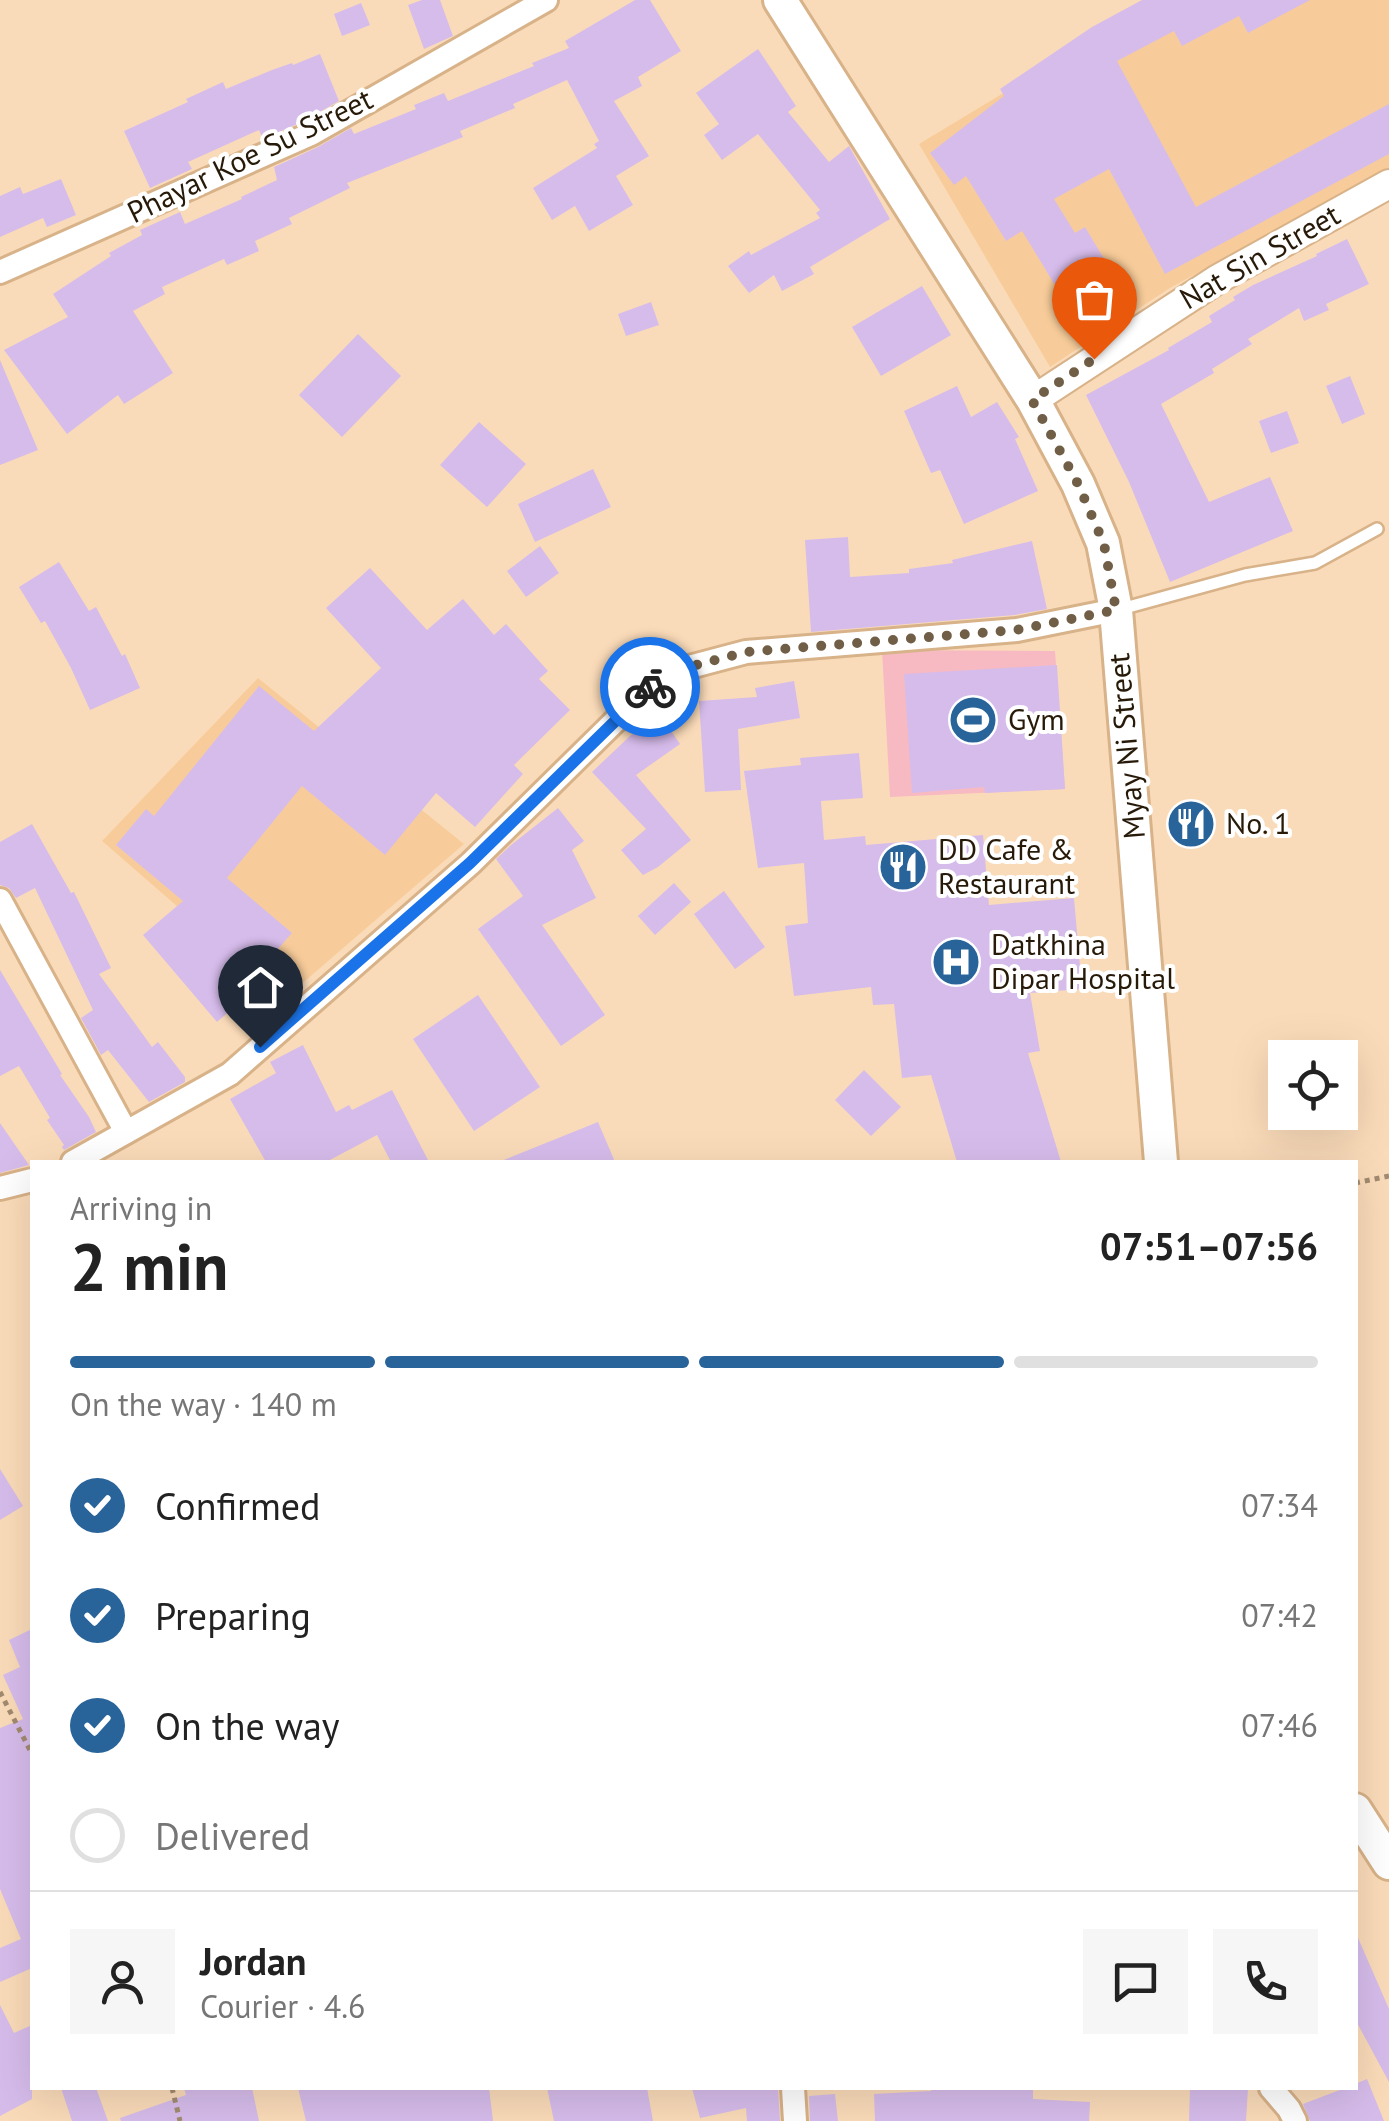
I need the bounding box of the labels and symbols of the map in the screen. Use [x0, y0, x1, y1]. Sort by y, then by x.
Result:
street label: Phayar Koe Su Street [120, 78, 378, 231]
street label: Nat Sin Street [1172, 194, 1346, 317]
pin [1052, 257, 1137, 360]
courier [600, 637, 700, 737]
street label: Myay Ni Street [1098, 652, 1153, 841]
sports icon: Gym [947, 694, 999, 746]
place label: Gym [1008, 699, 1065, 738]
restaurant icon: No. 1 [1165, 798, 1217, 850]
place label: No. 1 [1226, 803, 1290, 842]
place label: DD Cafe & Restaurant [938, 829, 1075, 902]
restaurant icon: DD Cafe & Restaurant [877, 841, 929, 893]
place label: Datkhina Dipar Hospital [991, 924, 1175, 997]
hospital icon: Datkhina Dipar Hospital [930, 936, 982, 988]
pin [218, 945, 303, 1048]

